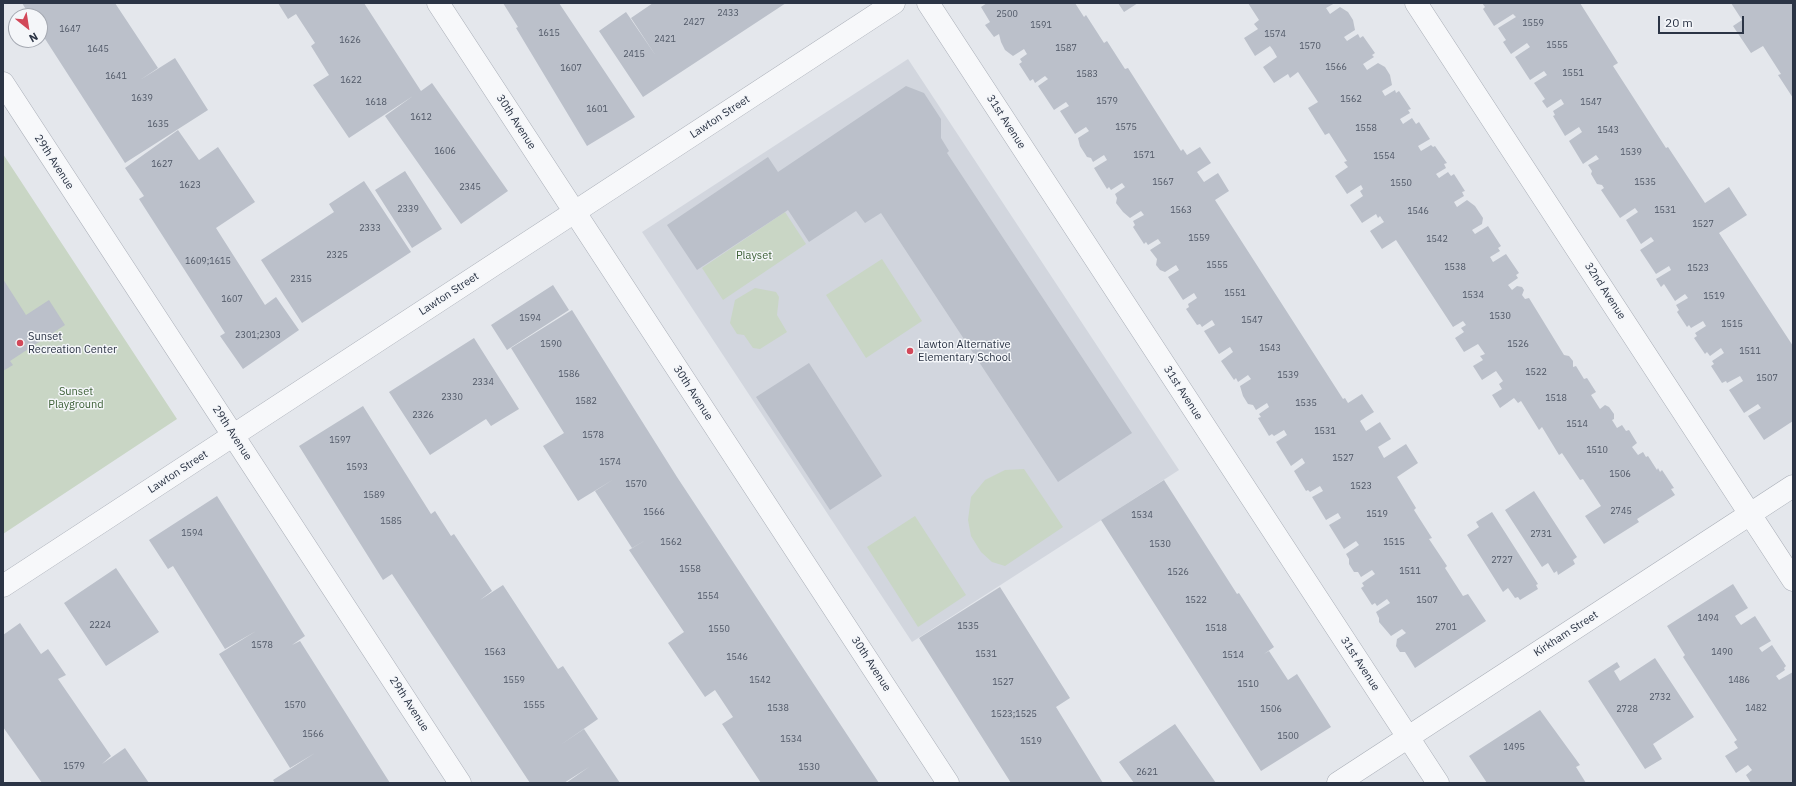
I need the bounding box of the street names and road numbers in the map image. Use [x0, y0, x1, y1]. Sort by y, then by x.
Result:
street label: 30th Avenue [493, 92, 539, 152]
street label: Lawton Street [688, 93, 752, 141]
street label: 31st Avenue [984, 93, 1028, 151]
street label: 29th Avenue [31, 132, 77, 192]
street label: 32nd Avenue [1582, 260, 1628, 322]
street label: Lawton Street [417, 270, 481, 318]
street label: 30th Avenue [670, 363, 716, 423]
street label: 31st Avenue [1161, 364, 1205, 422]
street label: 29th Avenue [209, 403, 255, 463]
street label: Lawton Street [146, 448, 210, 496]
street label: Kirkham Street [1531, 608, 1601, 660]
street label: 30th Avenue [848, 634, 894, 694]
street label: 31st Avenue [1338, 635, 1382, 693]
street label: 29th Avenue [386, 674, 432, 734]

